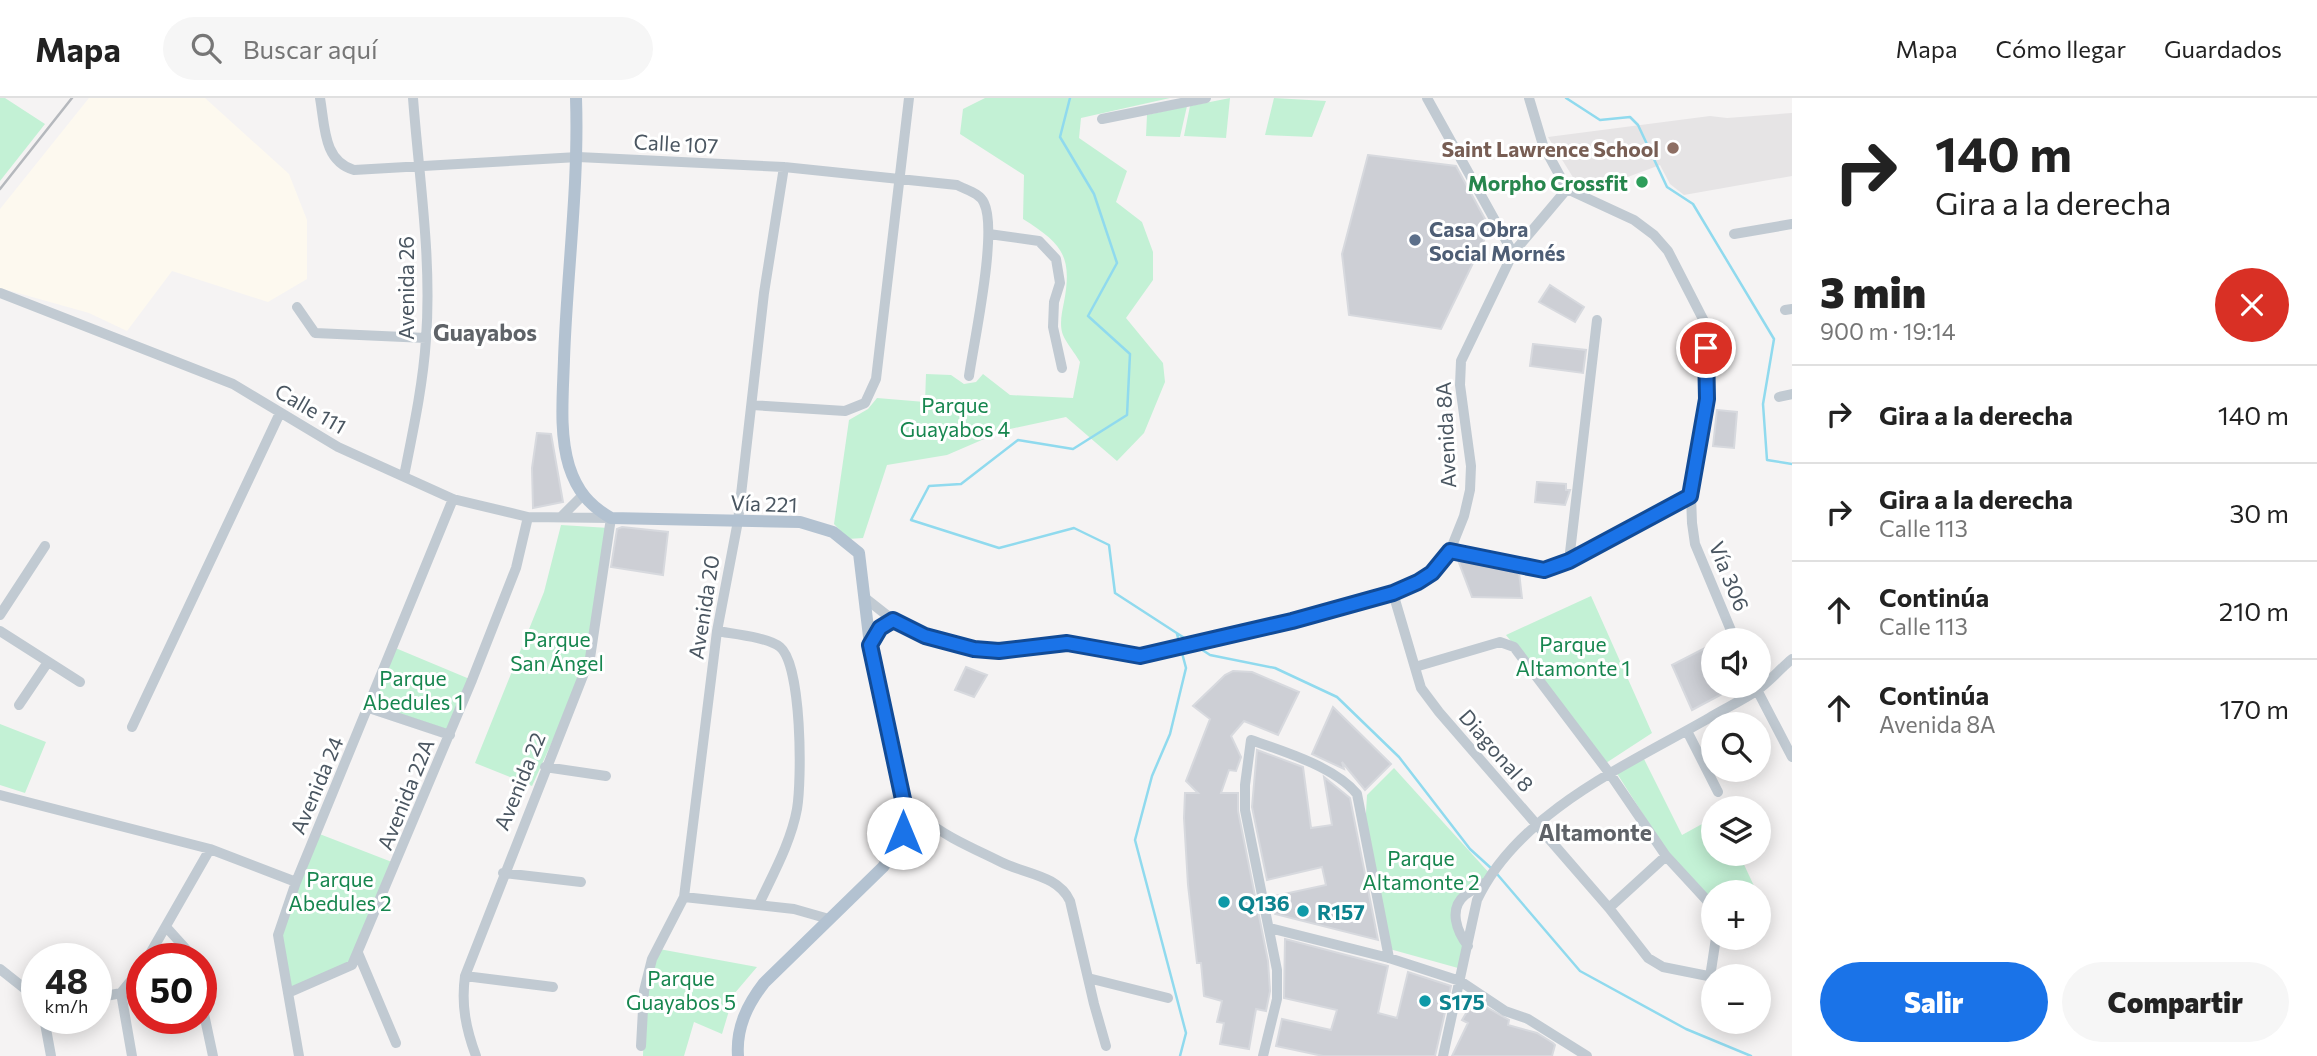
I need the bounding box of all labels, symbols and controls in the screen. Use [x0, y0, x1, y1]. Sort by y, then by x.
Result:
search box [163, 17, 653, 80]
text: Mapa [35, 28, 121, 69]
icon: search [187, 29, 225, 67]
text: Buscar aquí [243, 33, 378, 64]
text: Mapa [1895, 34, 1958, 63]
text: Cómo llegar [1996, 34, 2126, 63]
text: Guardados [2164, 34, 2282, 63]
text: 140 m [1935, 122, 2072, 182]
icon: right [1820, 126, 1911, 217]
street label: Calle 107 [633, 128, 719, 158]
place label: Saint Lawrence School [1441, 136, 1659, 161]
marker: Saint Lawrence School [1665, 140, 1681, 156]
place label: Morpho Crossfit [1468, 170, 1628, 195]
marker: Morpho Crossfit [1634, 174, 1650, 190]
text: Gira a la derecha [1935, 182, 2171, 222]
place label: Casa Obra Social Mornés [1429, 216, 1566, 265]
marker: Casa Obra Social Mornés [1407, 232, 1423, 248]
street label: Avenida 26 [393, 236, 418, 340]
text: 3 min [1820, 265, 1926, 317]
button: close [2215, 268, 2289, 342]
text: 900 m · 19:14 [1820, 317, 1956, 345]
district label: Guayabos [433, 318, 537, 346]
pin [1676, 318, 1736, 378]
icon: arrive [1687, 329, 1725, 367]
street label: Calle 111 [271, 378, 351, 438]
street label: Avenida 8A [1430, 381, 1460, 489]
park label: Parque Guayabos 4 [900, 392, 1011, 441]
icon: right [1820, 395, 1858, 433]
text: Gira a la derecha [1879, 399, 2073, 430]
text: 140 m [2218, 399, 2289, 430]
text: Gira a la derecha [1879, 483, 2073, 514]
street label: Vía 221 [730, 489, 798, 517]
icon: right [1820, 493, 1858, 531]
text: 30 m [2230, 497, 2289, 528]
text: Calle 113 [1879, 514, 1968, 542]
street label: Vía 306 [1705, 537, 1755, 615]
street label: Avenida 20 [682, 553, 724, 661]
text: Continúa [1879, 581, 1989, 612]
icon: ahead [1820, 591, 1858, 629]
text: 210 m [2219, 595, 2289, 626]
text: Calle 113 [1879, 612, 1968, 640]
park label: Parque San Ángel [510, 626, 604, 675]
map controls [1701, 628, 1771, 1034]
button: sound [1701, 628, 1771, 698]
park label: Parque Altamonte 1 [1516, 631, 1630, 680]
park label: Parque Abedules 1 [363, 665, 463, 714]
text: Continúa [1879, 679, 1989, 710]
icon: ahead [1820, 689, 1858, 727]
text: 170 m [2220, 693, 2289, 724]
street label: Diagonal 8 [1455, 704, 1539, 796]
text: Avenida 8A [1879, 710, 1996, 738]
button: search [1701, 712, 1771, 782]
street label: Avenida 22 [488, 729, 550, 833]
street label: Avenida 24 [284, 732, 348, 838]
street label: Avenida 22A [371, 735, 439, 853]
position arrow [866, 796, 940, 870]
button: layers [1701, 796, 1771, 866]
district label: Altamonte [1538, 818, 1652, 846]
park label: Parque Altamonte 2 [1362, 845, 1480, 894]
park label: Parque Abedules 2 [288, 866, 392, 915]
button: + [1701, 880, 1771, 950]
place label: Q136 [1238, 890, 1290, 915]
marker: Q136 [1216, 894, 1232, 910]
place label: R157 [1317, 899, 1365, 924]
marker: R157 [1295, 903, 1311, 919]
speed limit sign: 50 [126, 943, 217, 1034]
text: 48 [45, 958, 88, 1001]
button: Salir [1820, 962, 2048, 1042]
button: Compartir [2062, 962, 2289, 1042]
button: − [1701, 964, 1771, 1034]
park label: Parque Guayabos 5 [626, 965, 736, 1014]
place label: S175 [1439, 989, 1485, 1014]
marker: S175 [1417, 993, 1433, 1009]
text: km/h [45, 995, 88, 1017]

